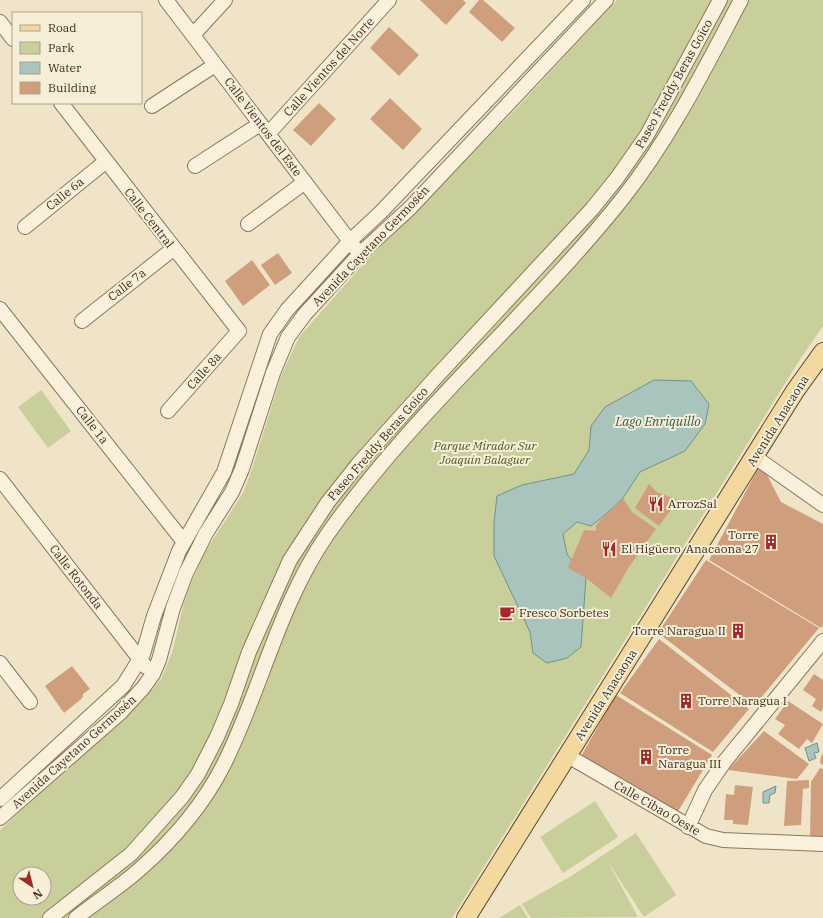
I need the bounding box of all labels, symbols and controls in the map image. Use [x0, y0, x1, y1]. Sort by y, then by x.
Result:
legend [12, 12, 142, 104]
street label: Calle Vientos del Norte [280, 14, 377, 119]
street label: Paseo Freddy Beras Goico [632, 16, 716, 151]
text: Road [48, 20, 77, 35]
text: Park [48, 40, 74, 55]
text: Water [48, 60, 82, 75]
street label: Calle Vientos del Este [221, 74, 306, 179]
text: Building [48, 80, 96, 95]
street label: Calle 6a [43, 174, 87, 213]
street label: Avenida Cayetano Germosén [309, 182, 433, 309]
street label: Calle Central [121, 185, 178, 251]
street label: Calle 7a [105, 265, 149, 304]
street label: Calle 8a [183, 349, 224, 392]
street label: Avenida Anacaona [743, 372, 812, 469]
street label: Paseo Freddy Beras Goico [324, 384, 431, 504]
street label: Calle 1a [73, 403, 112, 447]
water label: Lago Enriquillo [614, 413, 701, 430]
park label: Parque Mirador Sur Joaquín Balaguer [433, 438, 537, 467]
restaurant icon: ArrozSal [647, 495, 665, 513]
place label: ArrozSal [668, 496, 717, 511]
place label: Torre Anacaona 27 [686, 527, 759, 556]
building icon: Torre Anacaona 27 [762, 533, 780, 551]
restaurant icon: El Higüero [600, 540, 618, 558]
street label: Calle Rotonda [47, 541, 107, 612]
place label: El Higüero [621, 541, 681, 556]
cafe icon: Fresco Sorbetes [498, 604, 516, 622]
place label: Fresco Sorbetes [519, 605, 609, 620]
building icon: Torre Naragua II [729, 622, 747, 640]
place label: Torre Naragua II [633, 623, 726, 638]
street label: Avenida Anacaona [571, 646, 640, 743]
street label: Avenida Cayetano Germosén [8, 692, 139, 811]
building icon: Torre Naragua I [677, 692, 695, 710]
place label: Torre Naragua I [698, 693, 787, 708]
place label: Torre Naragua III [658, 742, 721, 771]
building icon: Torre Naragua III [637, 748, 655, 766]
street label: Calle Cibao Oeste [611, 777, 703, 838]
north arrow [12, 866, 52, 906]
text: N [30, 886, 45, 903]

